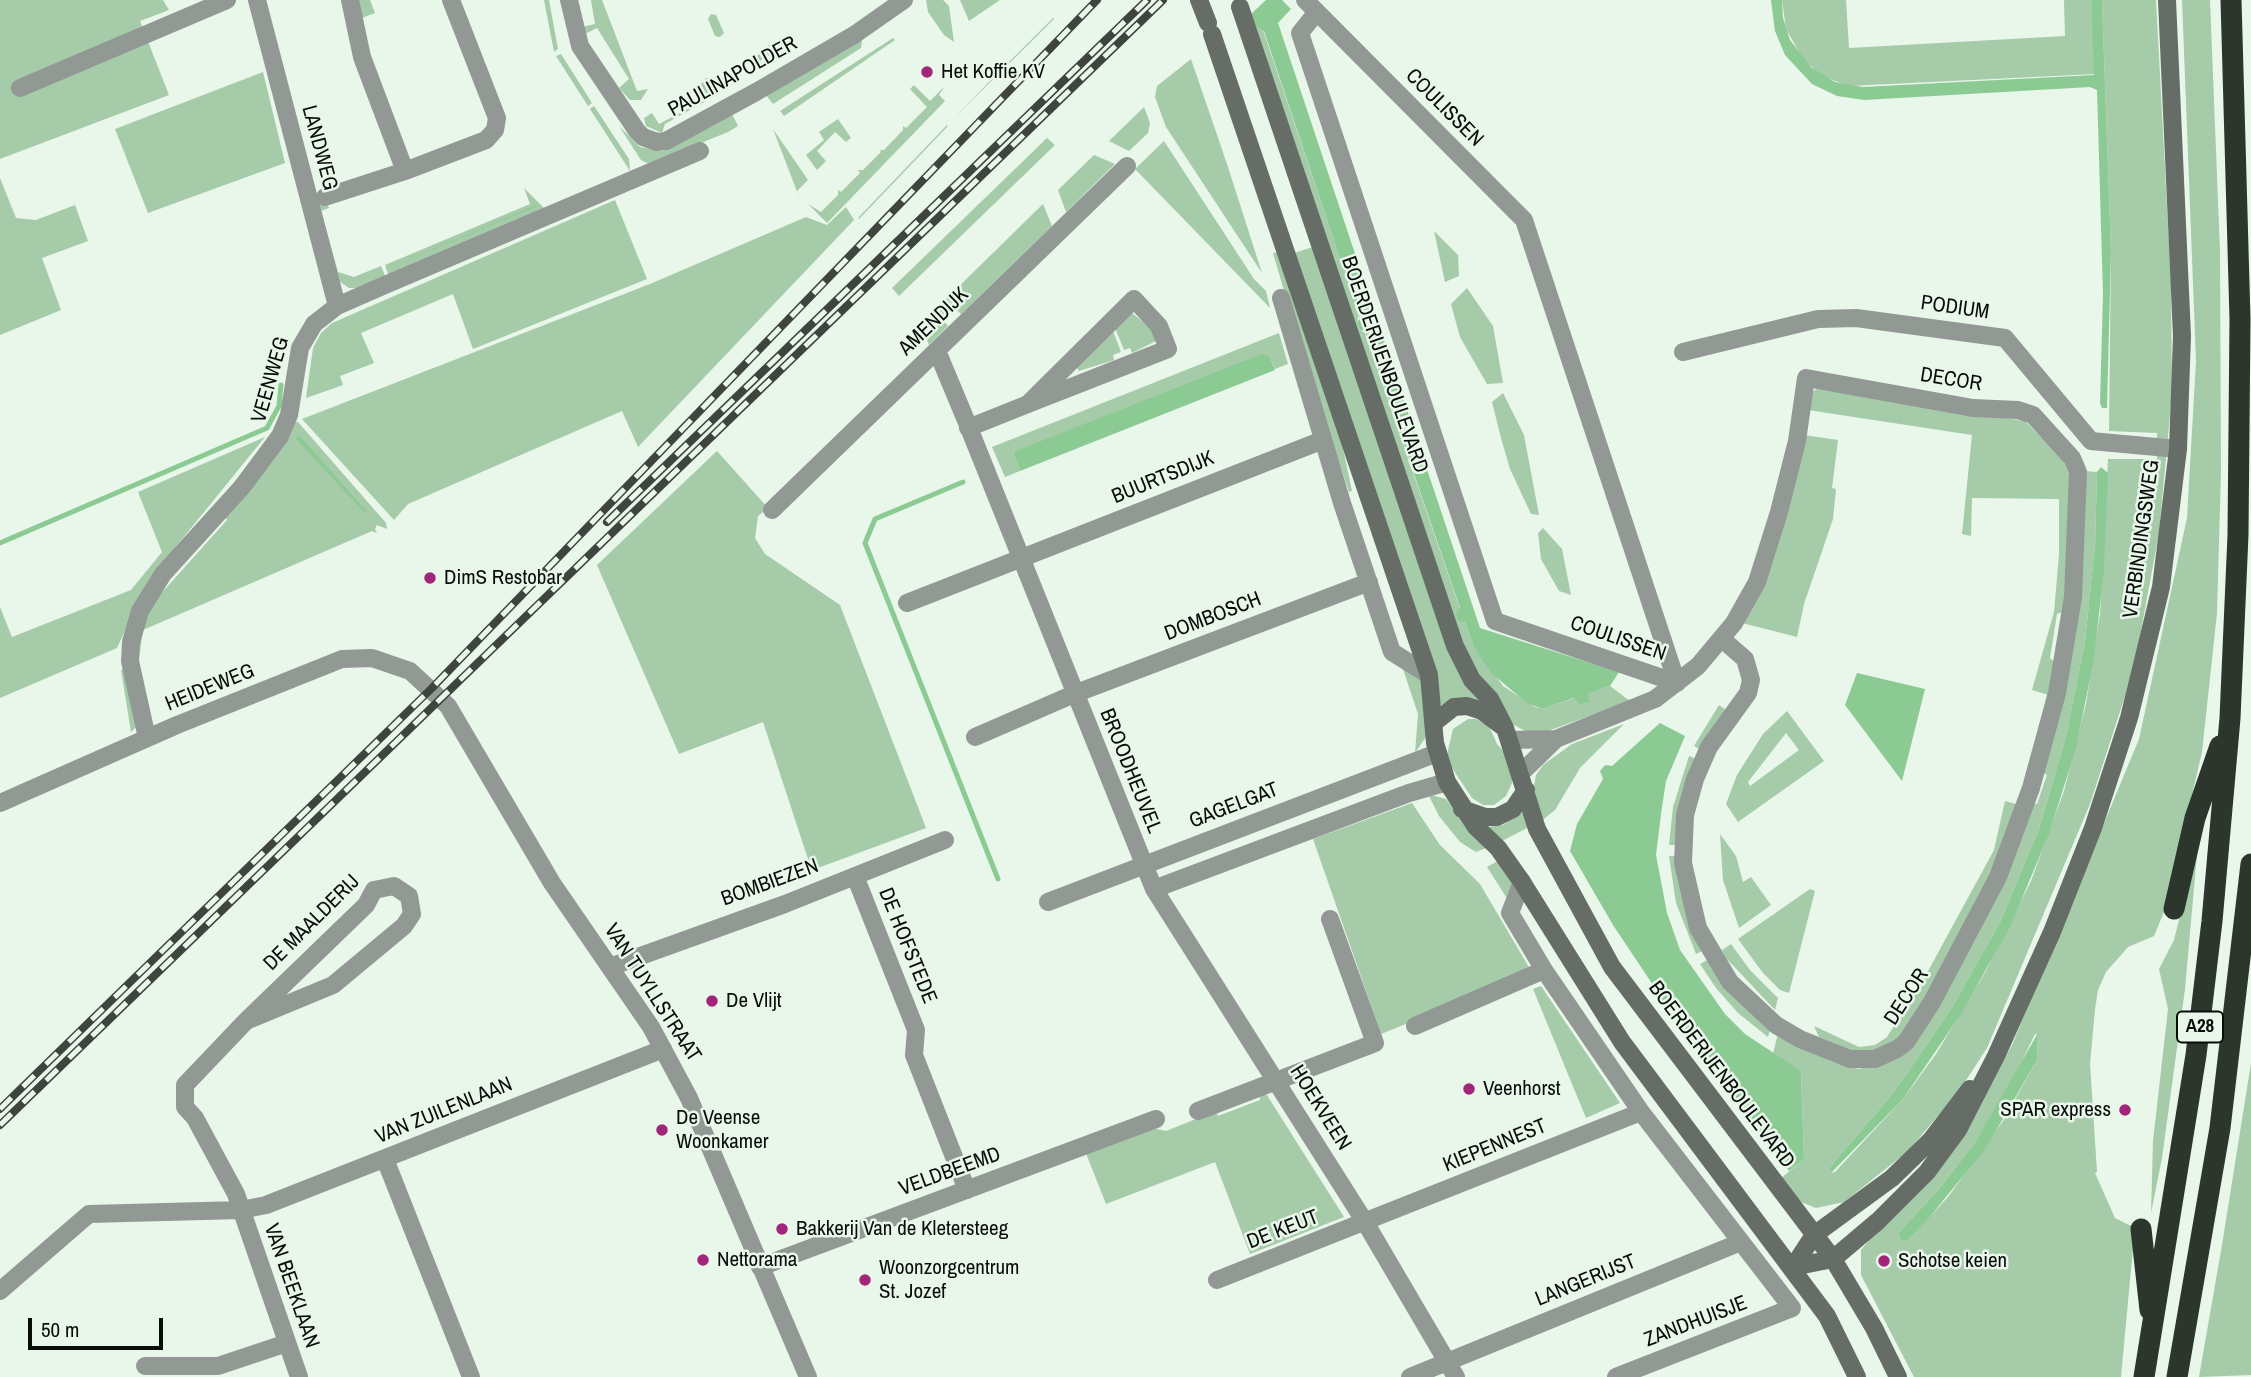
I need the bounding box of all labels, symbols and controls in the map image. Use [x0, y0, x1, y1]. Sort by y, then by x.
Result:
street label: PAULINAPOLDER [664, 31, 802, 123]
place label: Het Koffie KV [941, 59, 1045, 85]
marker: Het Koffie KV [919, 64, 935, 80]
street label: COULISSEN [1400, 64, 1488, 152]
street label: LANDWEG [296, 103, 342, 193]
street label: BOERDERIJENBOULEVARD [1335, 253, 1433, 477]
street label: AMENDIJK [894, 283, 974, 361]
street label: PODIUM [1919, 291, 1991, 325]
street label: VEENWEG [247, 334, 295, 426]
street label: DECOR [1918, 363, 1984, 397]
street label: BUURTSDIJK [1108, 446, 1218, 510]
street label: VERBINDINGSWEG [2118, 458, 2166, 620]
place label: DimS Restobar [444, 565, 562, 591]
marker: DimS Restobar [422, 570, 438, 586]
street label: DOMBOSCH [1161, 587, 1265, 647]
street label: COULISSEN [1567, 611, 1669, 667]
street label: HEIDEWEG [162, 659, 258, 717]
street label: BROODHEUVEL [1094, 705, 1166, 837]
street label: GAGELGAT [1186, 777, 1282, 835]
street label: BOMBIEZEN [718, 854, 822, 912]
street label: DE MAALDERIJ [259, 870, 365, 976]
street label: DE HOFSTEDE [872, 885, 942, 1007]
street label: VAN TUYLLSTRAAT [598, 919, 706, 1067]
street label: DECOR [1879, 964, 1935, 1030]
street label: BOERDERIJENBOULEVARD [1643, 977, 1799, 1173]
place label: De Vlijt [726, 988, 782, 1014]
marker: De Vlijt [704, 993, 720, 1009]
road number: A28 [2177, 1012, 2223, 1042]
street label: HOEKVEEN [1284, 1061, 1356, 1155]
street label: VAN ZUILENLAAN [372, 1072, 516, 1150]
place label: Veenhorst [1483, 1076, 1561, 1102]
marker: Veenhorst [1461, 1081, 1477, 1097]
place label: SPAR express [2000, 1097, 2111, 1123]
marker: SPAR express [2117, 1102, 2133, 1118]
place label: De Veense Woonkamer [676, 1105, 769, 1155]
street label: KIEPENNEST [1440, 1114, 1550, 1178]
marker: De Veense Woonkamer [654, 1122, 670, 1138]
street label: VELDBEEMD [896, 1142, 1004, 1202]
street label: DE KEUT [1244, 1205, 1322, 1255]
place label: Bakkerij Van de Kletersteeg [796, 1216, 1008, 1242]
street label: VAN BEEKLAAN [258, 1221, 324, 1351]
marker: Bakkerij Van de Kletersteeg [774, 1221, 790, 1237]
place label: Nettorama [717, 1247, 797, 1273]
place label: Schotse keien [1898, 1248, 2007, 1274]
street label: LANGERIJST [1532, 1249, 1640, 1313]
marker: Nettorama [695, 1252, 711, 1268]
marker: Schotse keien [1876, 1253, 1892, 1269]
place label: Woonzorgcentrum St. Jozef [879, 1255, 1019, 1305]
marker: Woonzorgcentrum St. Jozef [857, 1272, 873, 1288]
street label: ZANDHUISJE [1641, 1291, 1751, 1353]
scale bar [32, 1304, 166, 1348]
text: 50 m [41, 1315, 79, 1344]

